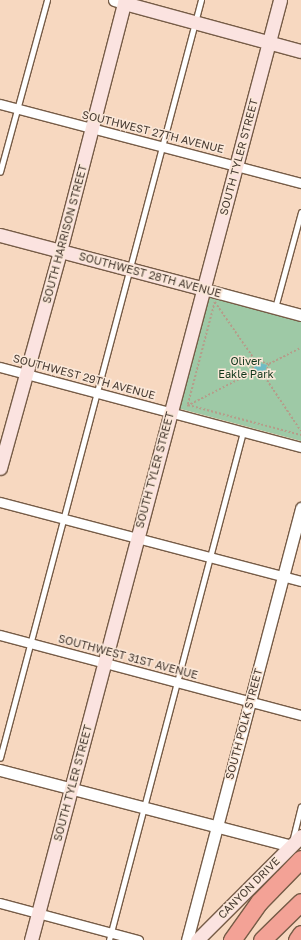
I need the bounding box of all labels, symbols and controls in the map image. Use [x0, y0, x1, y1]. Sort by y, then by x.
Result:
street label: SOUTH TYLER STREET [217, 97, 261, 217]
street label: SOUTHWEST 27TH AVENUE [81, 108, 225, 156]
street label: SOUTH HARRISON STREET [40, 163, 90, 305]
street label: SOUTHWEST 28TH AVENUE [77, 250, 223, 300]
street label: SOUTHWEST 29TH AVENUE [11, 352, 157, 402]
park label: Oliver Eakle Park [218, 355, 274, 381]
street label: SOUTH TYLER STREET [133, 410, 177, 530]
street label: SOUTHWEST 31ST AVENUE [57, 632, 199, 682]
street label: SOUTH POLK STREET [223, 667, 265, 781]
street label: SOUTH TYLER STREET [51, 723, 95, 843]
street label: CANYON DRIVE [215, 854, 283, 922]

